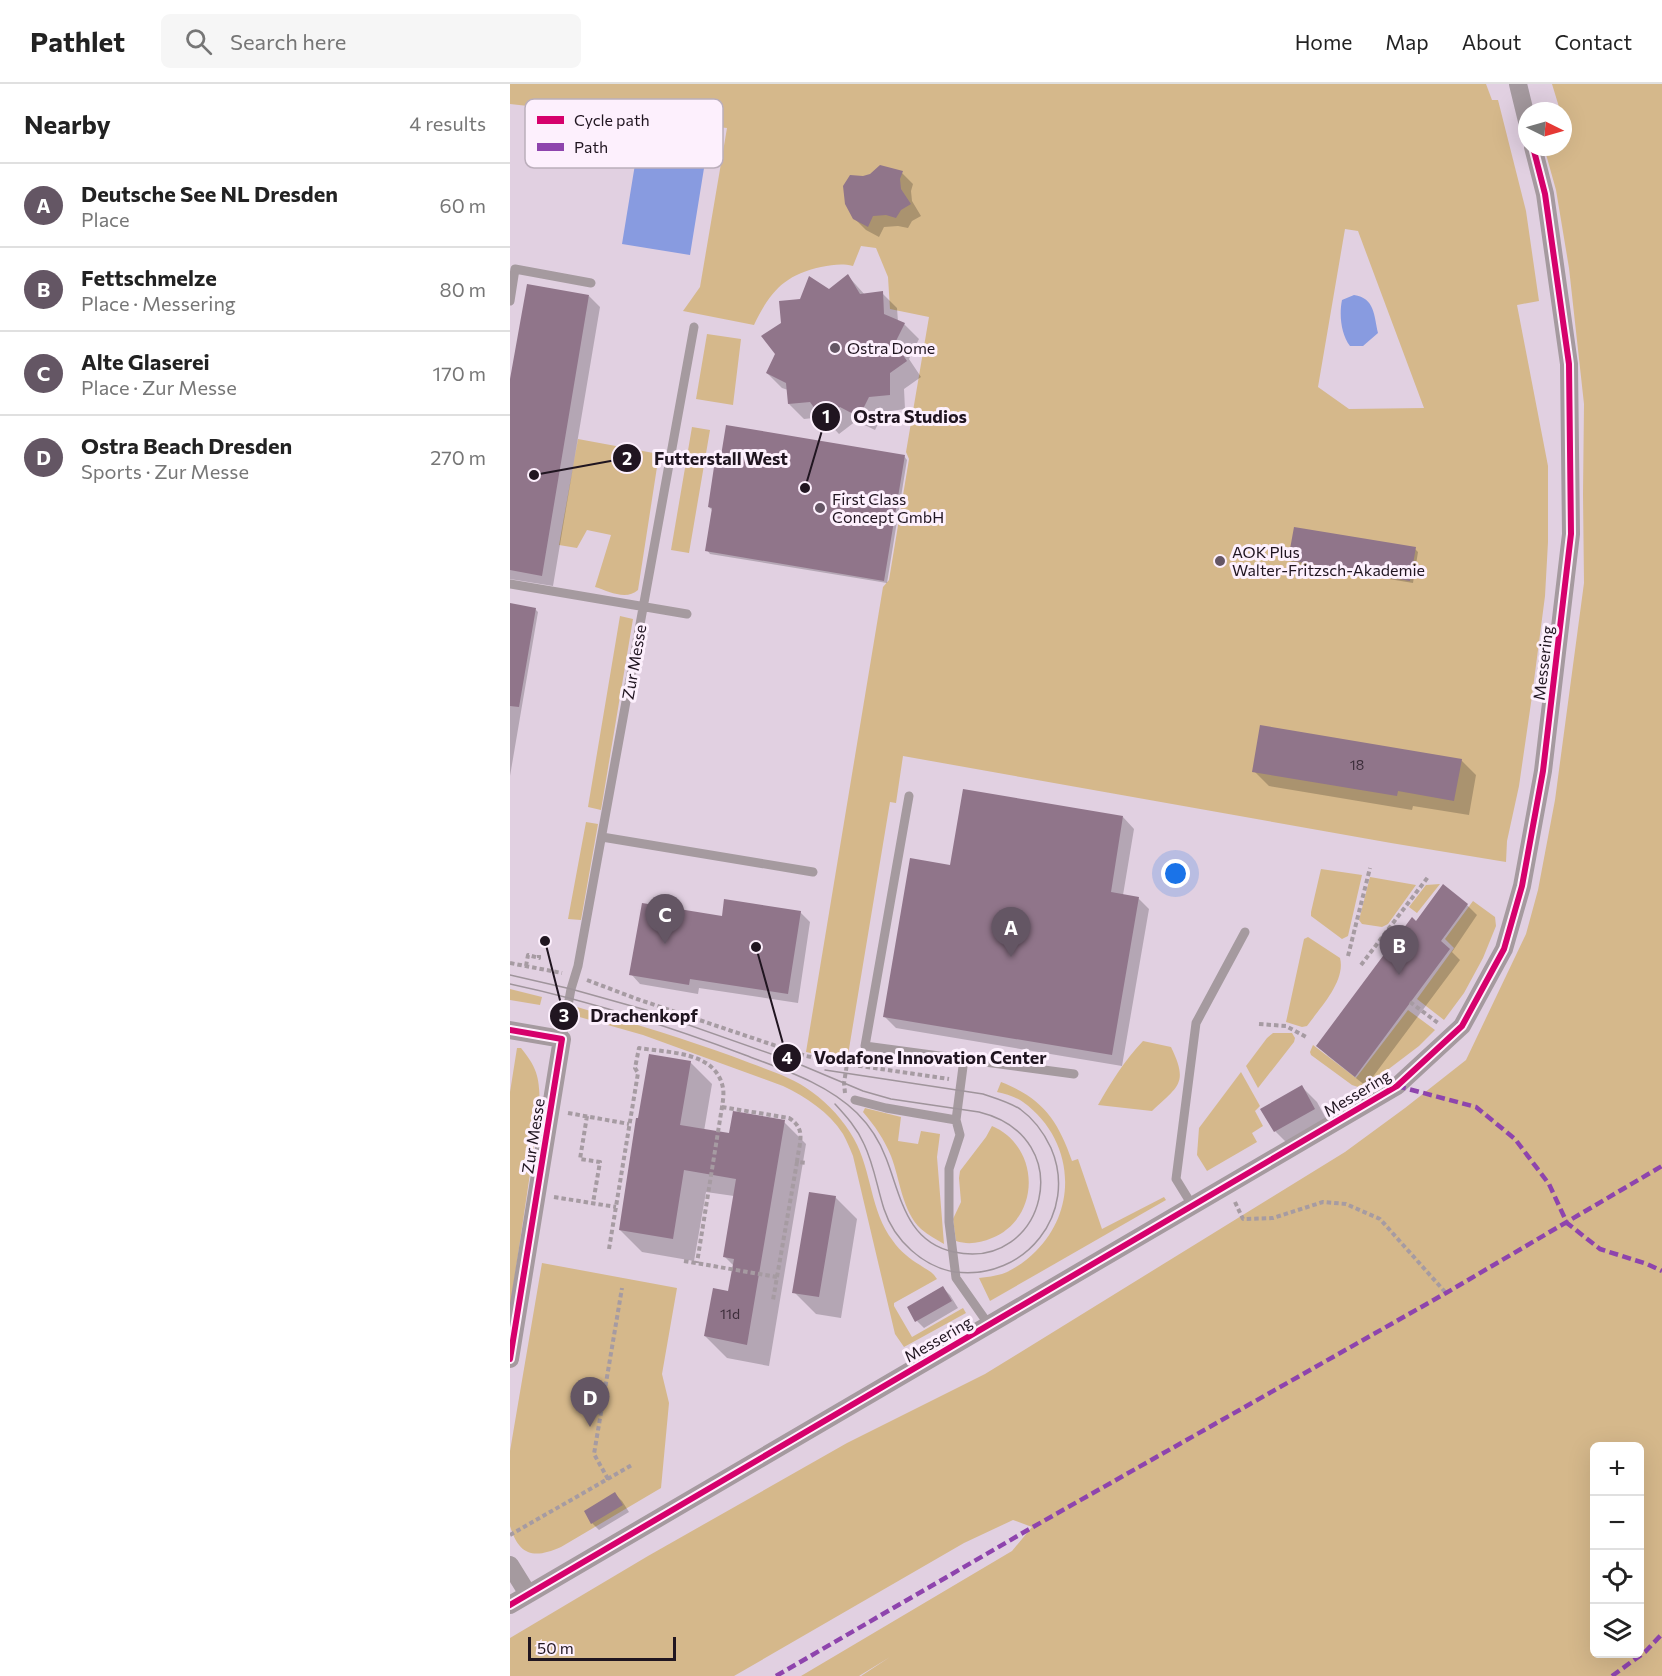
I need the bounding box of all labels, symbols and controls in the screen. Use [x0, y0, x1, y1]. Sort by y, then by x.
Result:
search box [161, 14, 581, 68]
text: Pathlet [30, 24, 125, 58]
icon: search [182, 25, 215, 58]
text: Search here [230, 28, 346, 55]
text: Home [1295, 29, 1352, 54]
text: Map [1385, 29, 1429, 54]
text: About [1462, 29, 1521, 54]
text: Contact [1554, 29, 1632, 54]
legend [525, 99, 723, 168]
north arrow [1518, 102, 1572, 156]
text: Nearby [24, 108, 111, 139]
text: Cycle path [574, 110, 650, 129]
text: 4 results [409, 111, 486, 135]
text: Path [574, 137, 608, 156]
text: Deutsche See NL Dresden [81, 180, 338, 207]
text: A [36, 193, 51, 217]
text: 60 m [440, 193, 486, 217]
text: Place [81, 207, 130, 231]
text: Fettschmelze [81, 264, 217, 291]
text: B [37, 277, 50, 301]
text: 80 m [440, 277, 486, 301]
text: Place · Messering [81, 291, 236, 315]
place label: Ostra Dome [847, 338, 935, 357]
marker: Ostra Dome [828, 341, 842, 355]
text: Alte Glaserei [81, 348, 210, 375]
text: C [37, 361, 50, 385]
text: 170 m [433, 361, 486, 385]
text: Place · Zur Messe [81, 375, 237, 399]
callout: Ostra Studios [811, 399, 978, 435]
text: 1 [822, 405, 830, 427]
text: Ostra Studios [853, 405, 967, 427]
text: Ostra Beach Dresden [81, 432, 292, 459]
callout: Futterstall West [612, 440, 800, 476]
text: D [36, 445, 51, 469]
text: 270 m [430, 445, 486, 469]
text: 2 [622, 447, 632, 469]
text: Futterstall West [654, 447, 788, 469]
text: Sports · Zur Messe [81, 459, 249, 483]
place label: First Class Concept GmbH [832, 489, 944, 526]
marker: First Class Concept GmbH [813, 501, 827, 515]
place label: AOK Plus Walter-Fritzsch-Akademie [1232, 542, 1425, 579]
marker: AOK Plus Walter-Fritzsch-Akademie [1213, 554, 1227, 568]
street label: Zur Messe [618, 623, 649, 701]
street label: Messering [1529, 624, 1557, 701]
house number: 18 [1350, 756, 1364, 773]
your location [1161, 859, 1190, 888]
pin: C [646, 894, 684, 944]
pin: A [992, 908, 1030, 957]
pin: B [1380, 926, 1418, 975]
callout: Drachenkopf [549, 998, 710, 1034]
text: 3 [559, 1004, 569, 1026]
text: Drachenkopf [590, 1004, 698, 1026]
callout: Vodafone Innovation Center [772, 1040, 1059, 1076]
text: 4 [781, 1046, 793, 1068]
text: Vodafone Innovation Center [813, 1046, 1047, 1068]
street label: Messering [1320, 1065, 1394, 1120]
street label: Zur Messe [517, 1097, 548, 1175]
house number: 11d [720, 1305, 740, 1322]
street label: Messering [901, 1311, 975, 1366]
pin: D [570, 1378, 610, 1427]
map controls [1590, 1442, 1644, 1658]
button: + [1590, 1442, 1644, 1496]
button: − [1590, 1496, 1644, 1550]
button: locate [1590, 1550, 1644, 1604]
button: layers [1590, 1604, 1644, 1658]
scale bar [528, 1634, 676, 1662]
text: 50 m [537, 1638, 574, 1657]

